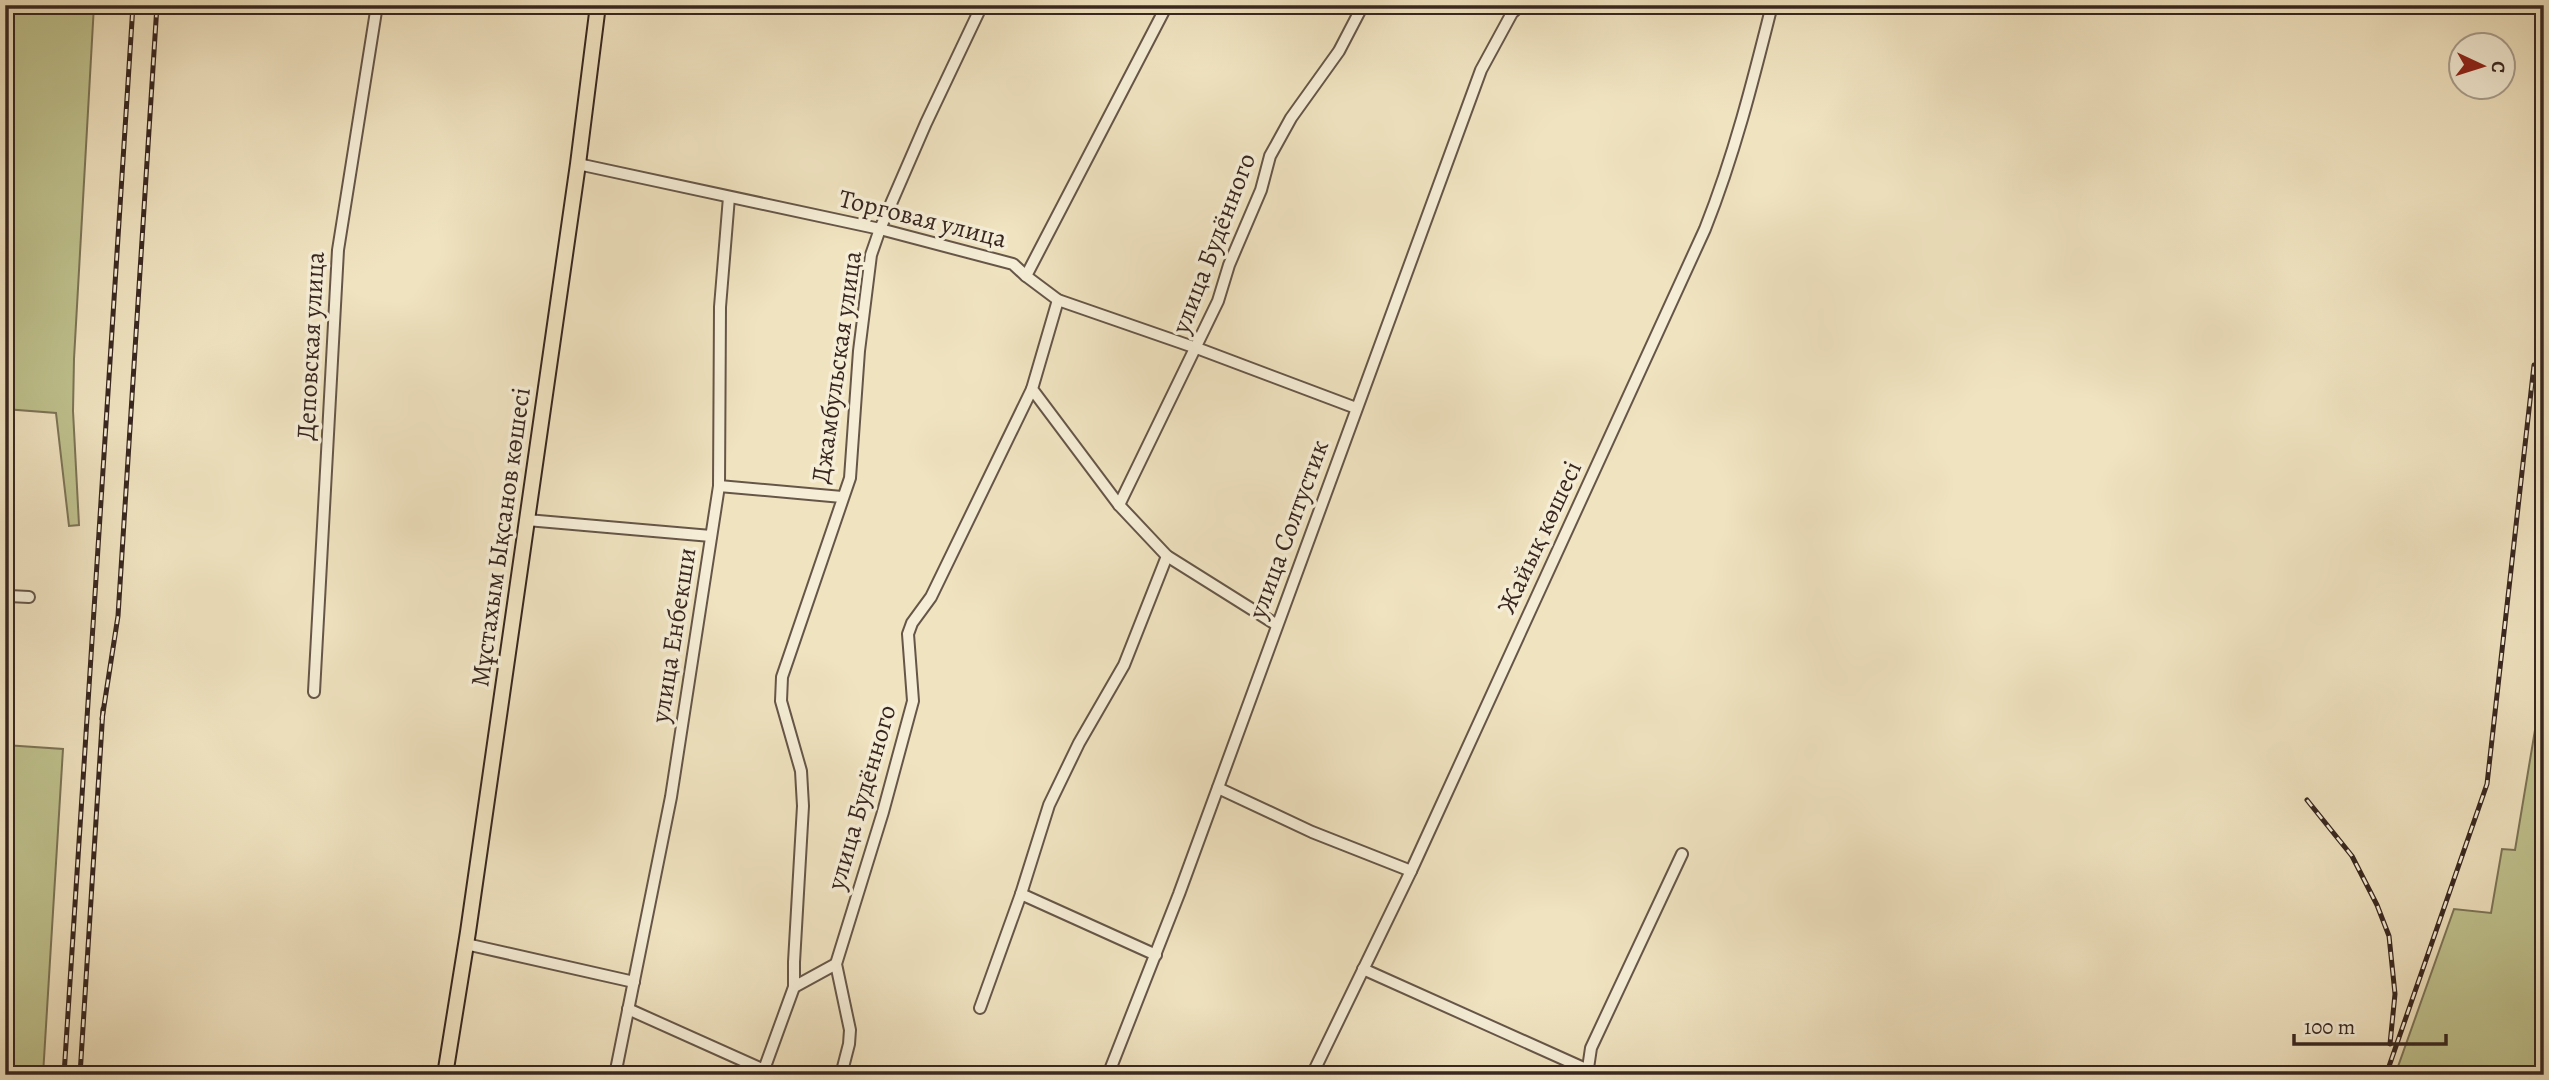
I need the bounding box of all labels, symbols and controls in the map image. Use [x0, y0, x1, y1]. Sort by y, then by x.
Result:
north arrow [2448, 32, 2518, 102]
text: С [2485, 60, 2511, 74]
street label: улица Будённого [1163, 148, 1264, 339]
street label: Торговая улица [835, 181, 1011, 256]
street label: Джамбульская улица [803, 248, 870, 486]
street label: Деповская улица [288, 251, 333, 441]
street label: Мұстахым Ықсанов көшесі [462, 385, 539, 689]
street label: улица Солтустик [1240, 435, 1337, 624]
street label: Жайық көшесі [1489, 455, 1590, 619]
street label: улица Енбекши [642, 545, 705, 726]
street label: улица Будённого [818, 701, 905, 895]
scale bar [2294, 1003, 2446, 1047]
text: 100 m [2304, 1013, 2355, 1041]

